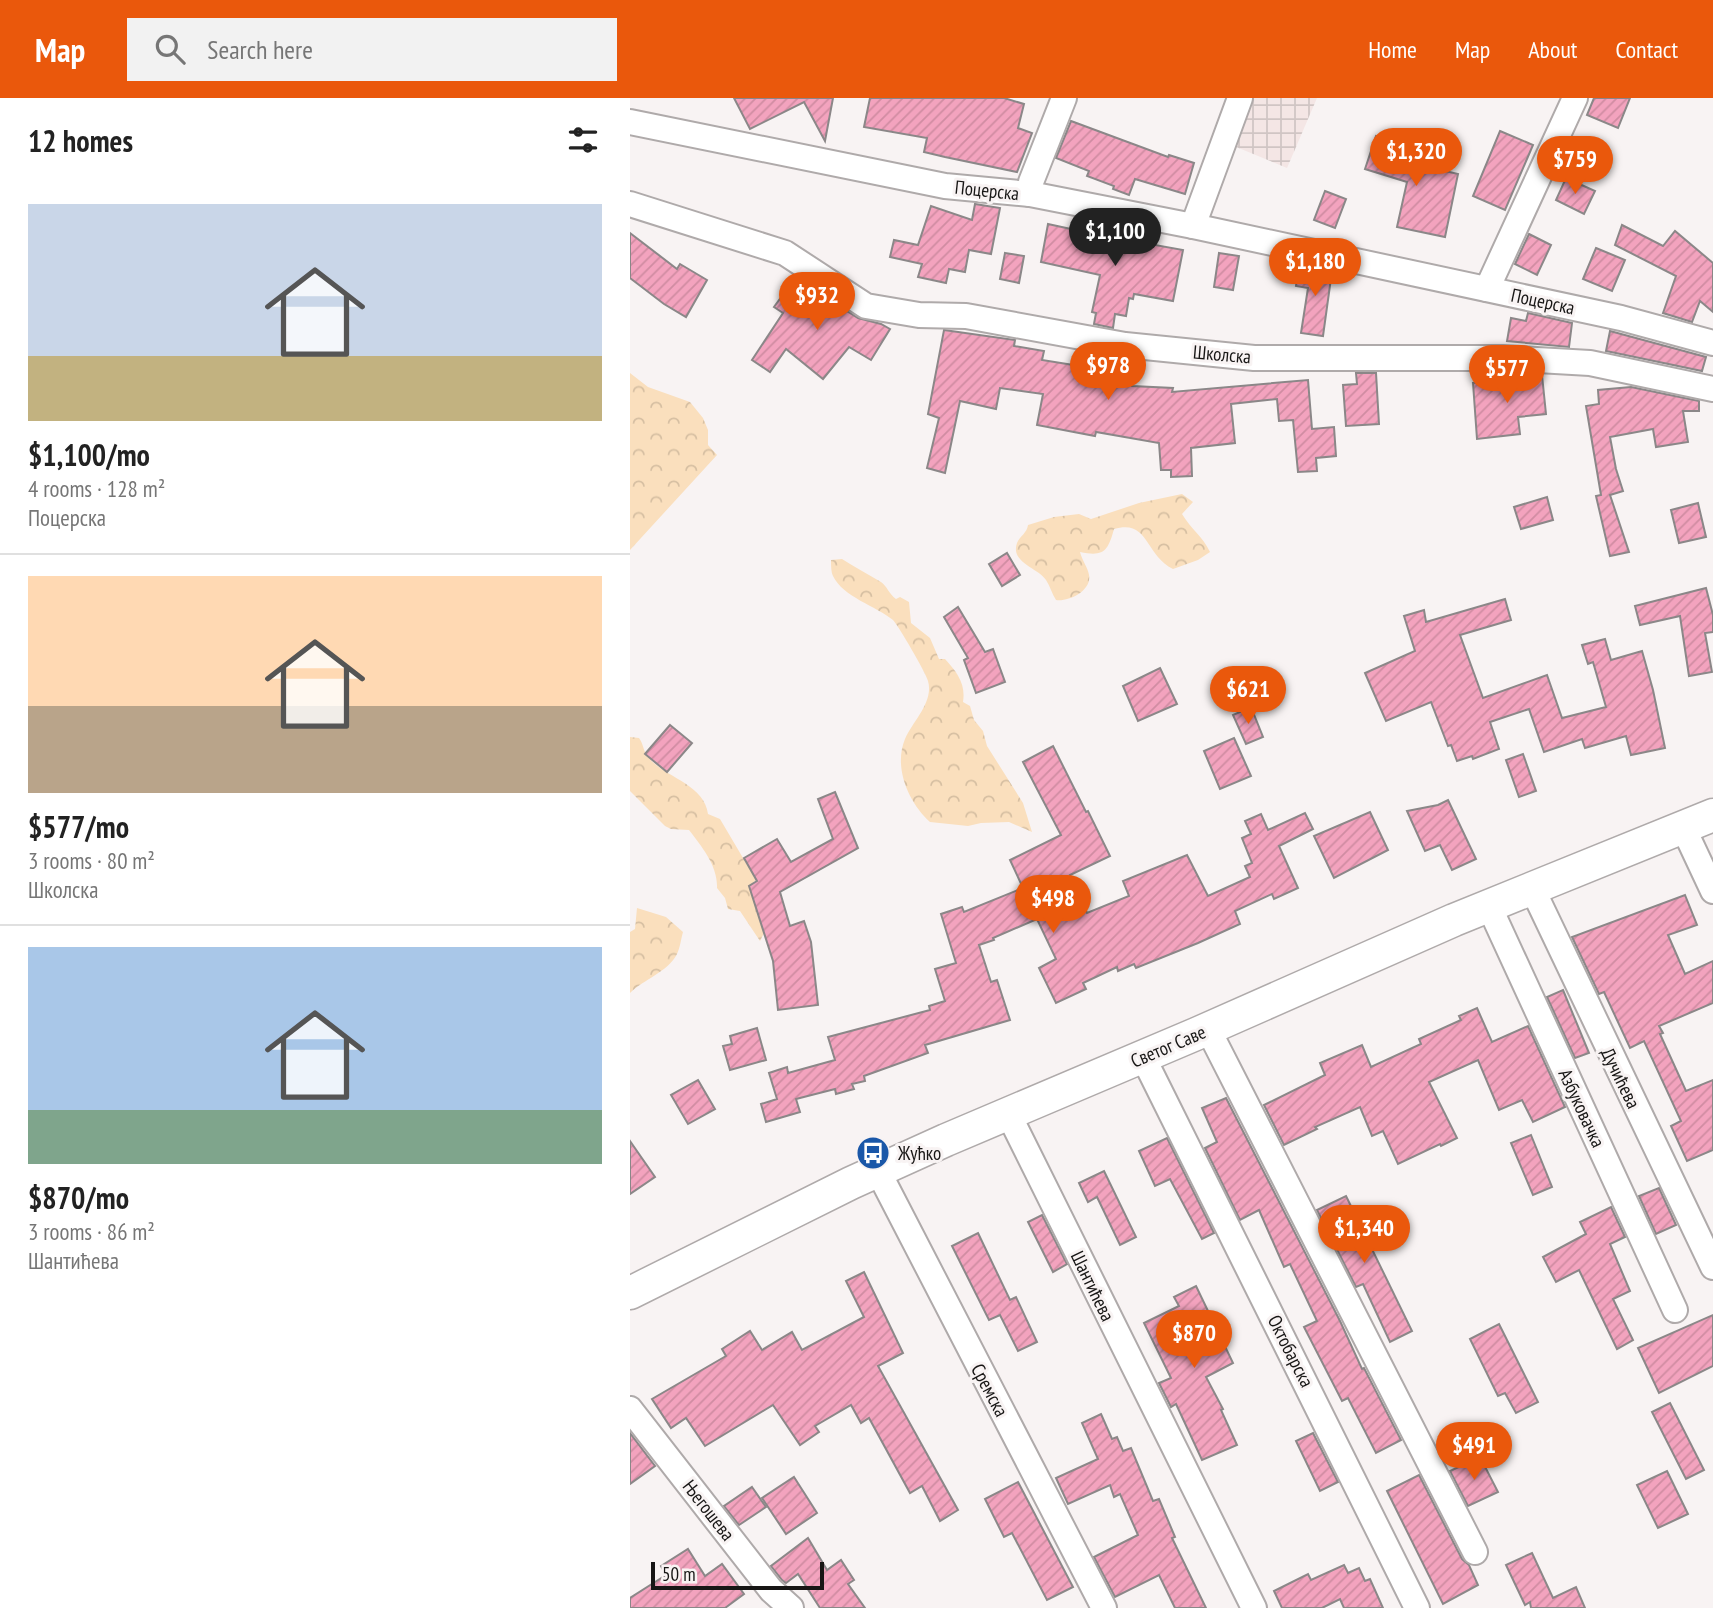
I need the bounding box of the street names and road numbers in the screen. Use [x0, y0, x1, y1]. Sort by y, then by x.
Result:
street label: Поцерска [954, 175, 1020, 205]
street label: Поцерска [1509, 283, 1577, 319]
street label: Школска [1192, 340, 1252, 368]
street label: Светог Саве [1127, 1019, 1209, 1073]
street label: Дучићева [1596, 1044, 1646, 1112]
street label: Азбуковачка [1553, 1065, 1611, 1151]
street label: Шантићева [1066, 1247, 1120, 1325]
street label: Октобарска [1263, 1311, 1319, 1391]
street label: Сремска [966, 1359, 1014, 1421]
street label: Његошева [678, 1475, 740, 1545]

